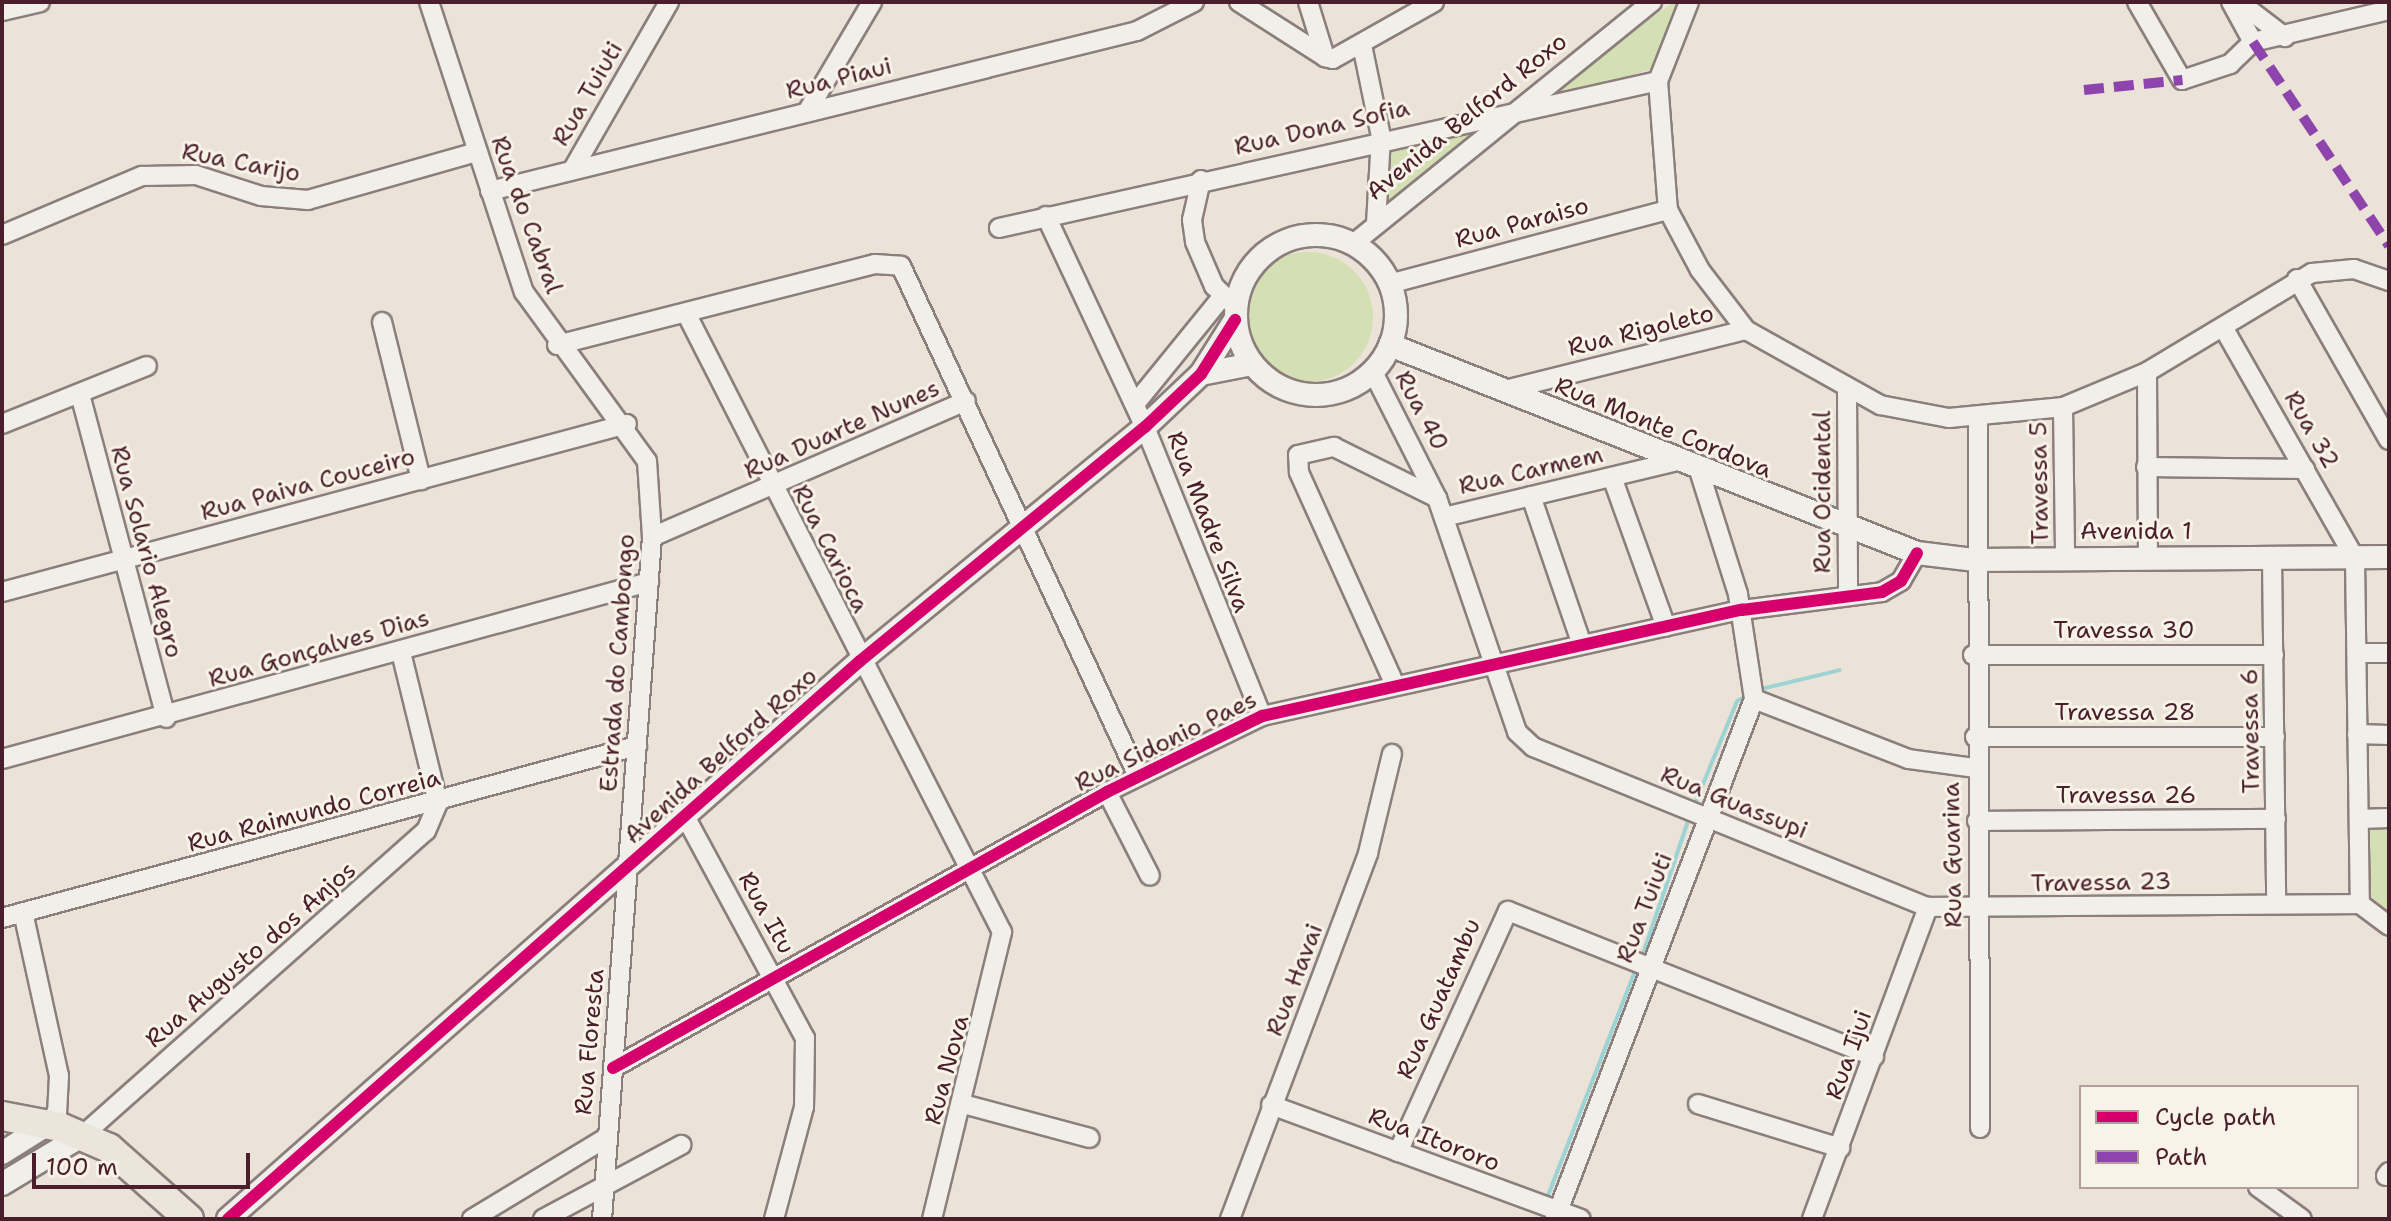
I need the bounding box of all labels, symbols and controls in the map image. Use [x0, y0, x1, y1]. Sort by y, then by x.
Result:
street label: Avenida Belford Roxo [1361, 27, 1573, 207]
street label: Rua Tuiuti [547, 37, 629, 151]
street label: Rua Piaui [783, 52, 895, 106]
street label: Rua Dona Sofia [1232, 94, 1412, 162]
street label: Rua do Cabral [484, 132, 568, 298]
street label: Rua Carijo [179, 137, 303, 189]
street label: Rua Paraiso [1452, 191, 1592, 255]
street label: Rua Rigoleto [1565, 299, 1717, 363]
street label: Rua 40 [1388, 366, 1454, 456]
street label: Rua Monte Cordova [1550, 371, 1776, 485]
street label: Rua Duarte Nunes [740, 374, 944, 486]
street label: Rua 32 [2277, 386, 2345, 474]
street label: Rua Ocidental [1809, 411, 1837, 573]
street label: Travessa 5 [2025, 421, 2055, 545]
street label: Rua Madre Silva [1160, 428, 1256, 616]
street label: Rua Carmem [1456, 440, 1606, 502]
street label: Rua Solario Alegro [104, 443, 188, 661]
street label: Rua Paiva Couceiro [198, 443, 418, 527]
street label: Rua Carioca [785, 480, 875, 618]
street label: Avenida 1 [2080, 518, 2192, 546]
street label: Estrada do Cambongo [595, 533, 641, 793]
street label: Rua Gonçalves Dias [205, 604, 433, 694]
street label: Travessa 30 [2053, 617, 2195, 645]
street label: Avenida Belford Roxo [619, 662, 823, 850]
street label: Travessa 6 [2236, 668, 2266, 794]
street label: Rua Sidonio Paes [1071, 686, 1261, 798]
street label: Travessa 28 [2054, 699, 2196, 727]
street label: Rua Guassupi [1656, 760, 1812, 846]
street label: Rua Raimundo Correia [185, 763, 443, 859]
street label: Rua Guarina [1937, 782, 1969, 928]
street label: Travessa 26 [2056, 782, 2196, 810]
street label: Rua Tuiuti [1611, 849, 1679, 967]
street label: Rua Augusto dos Anjos [140, 856, 362, 1054]
street label: Rua Itu [732, 867, 800, 959]
street label: Travessa 23 [2031, 867, 2171, 899]
street label: Rua Guatambu [1391, 914, 1487, 1084]
street label: Rua Havai [1260, 920, 1330, 1040]
street label: Rua Floresta [569, 968, 611, 1116]
street label: Rua Ijui [1820, 1006, 1878, 1104]
street label: Rua Nova [919, 1012, 975, 1128]
legend [2079, 1085, 2359, 1189]
text: Cycle path [2155, 1101, 2276, 1133]
street label: Rua Itororo [1364, 1102, 1504, 1178]
scale bar [36, 1137, 254, 1187]
text: Path [2155, 1141, 2207, 1173]
text: 100 m [46, 1151, 118, 1183]

